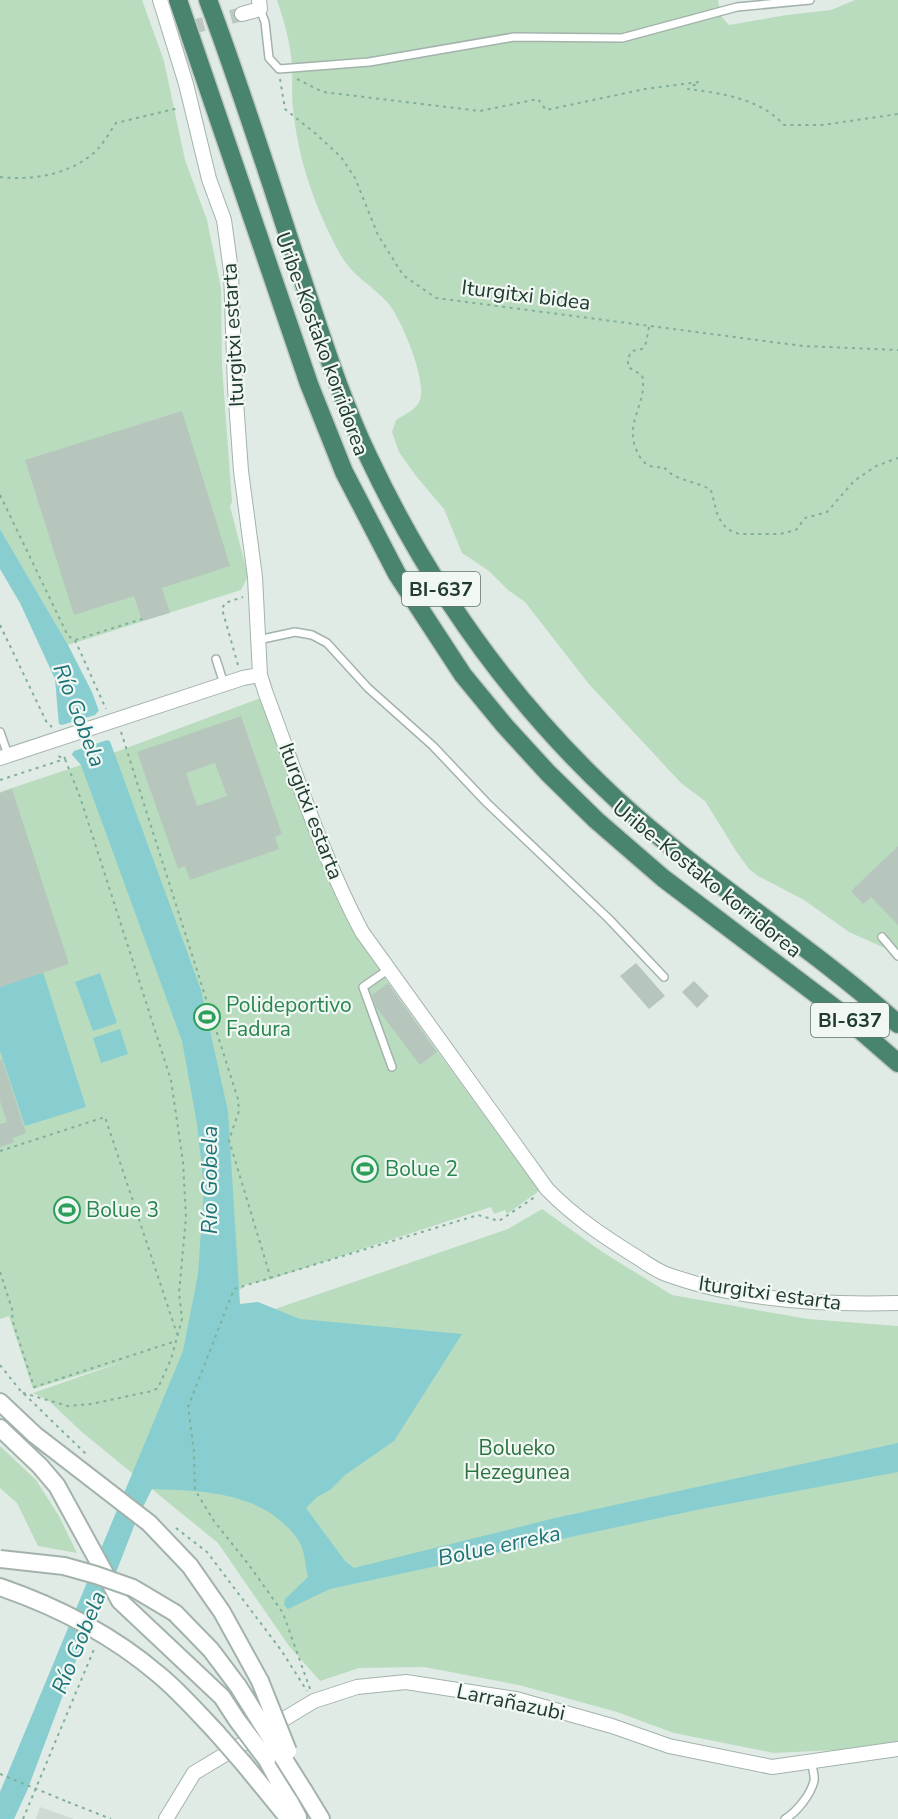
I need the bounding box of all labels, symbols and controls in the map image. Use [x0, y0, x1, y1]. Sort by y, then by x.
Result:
street label: Uribe-Kostako korridorea [268, 228, 376, 460]
street label: Iturgitxi estarta [215, 262, 251, 408]
street label: Iturgitxi bidea [460, 273, 592, 317]
road number: BI-637 [402, 572, 480, 606]
water label: Río Gobela [46, 659, 113, 771]
street label: Iturgitxi estarta [272, 739, 350, 883]
street label: Uribe-Kostako korridorea [606, 794, 808, 964]
place label: Polideportivo Fadura [226, 991, 352, 1043]
sports icon: Polideportivo Fadura [192, 1002, 222, 1032]
road number: BI-637 [811, 1003, 889, 1037]
water label: Río Gobela [195, 1126, 225, 1234]
sports icon: Bolue 2 [350, 1154, 380, 1184]
place label: Bolue 2 [385, 1155, 458, 1183]
sports icon: Bolue 3 [52, 1195, 82, 1225]
place label: Bolue 3 [86, 1196, 159, 1224]
street label: Iturgitxi estarta [697, 1269, 843, 1317]
park label: Bolueko Hezegunea [464, 1434, 570, 1486]
water label: Bolue erreka [435, 1518, 563, 1574]
water label: Río Gobela [45, 1586, 113, 1698]
street label: Larrañazubi [454, 1677, 568, 1727]

